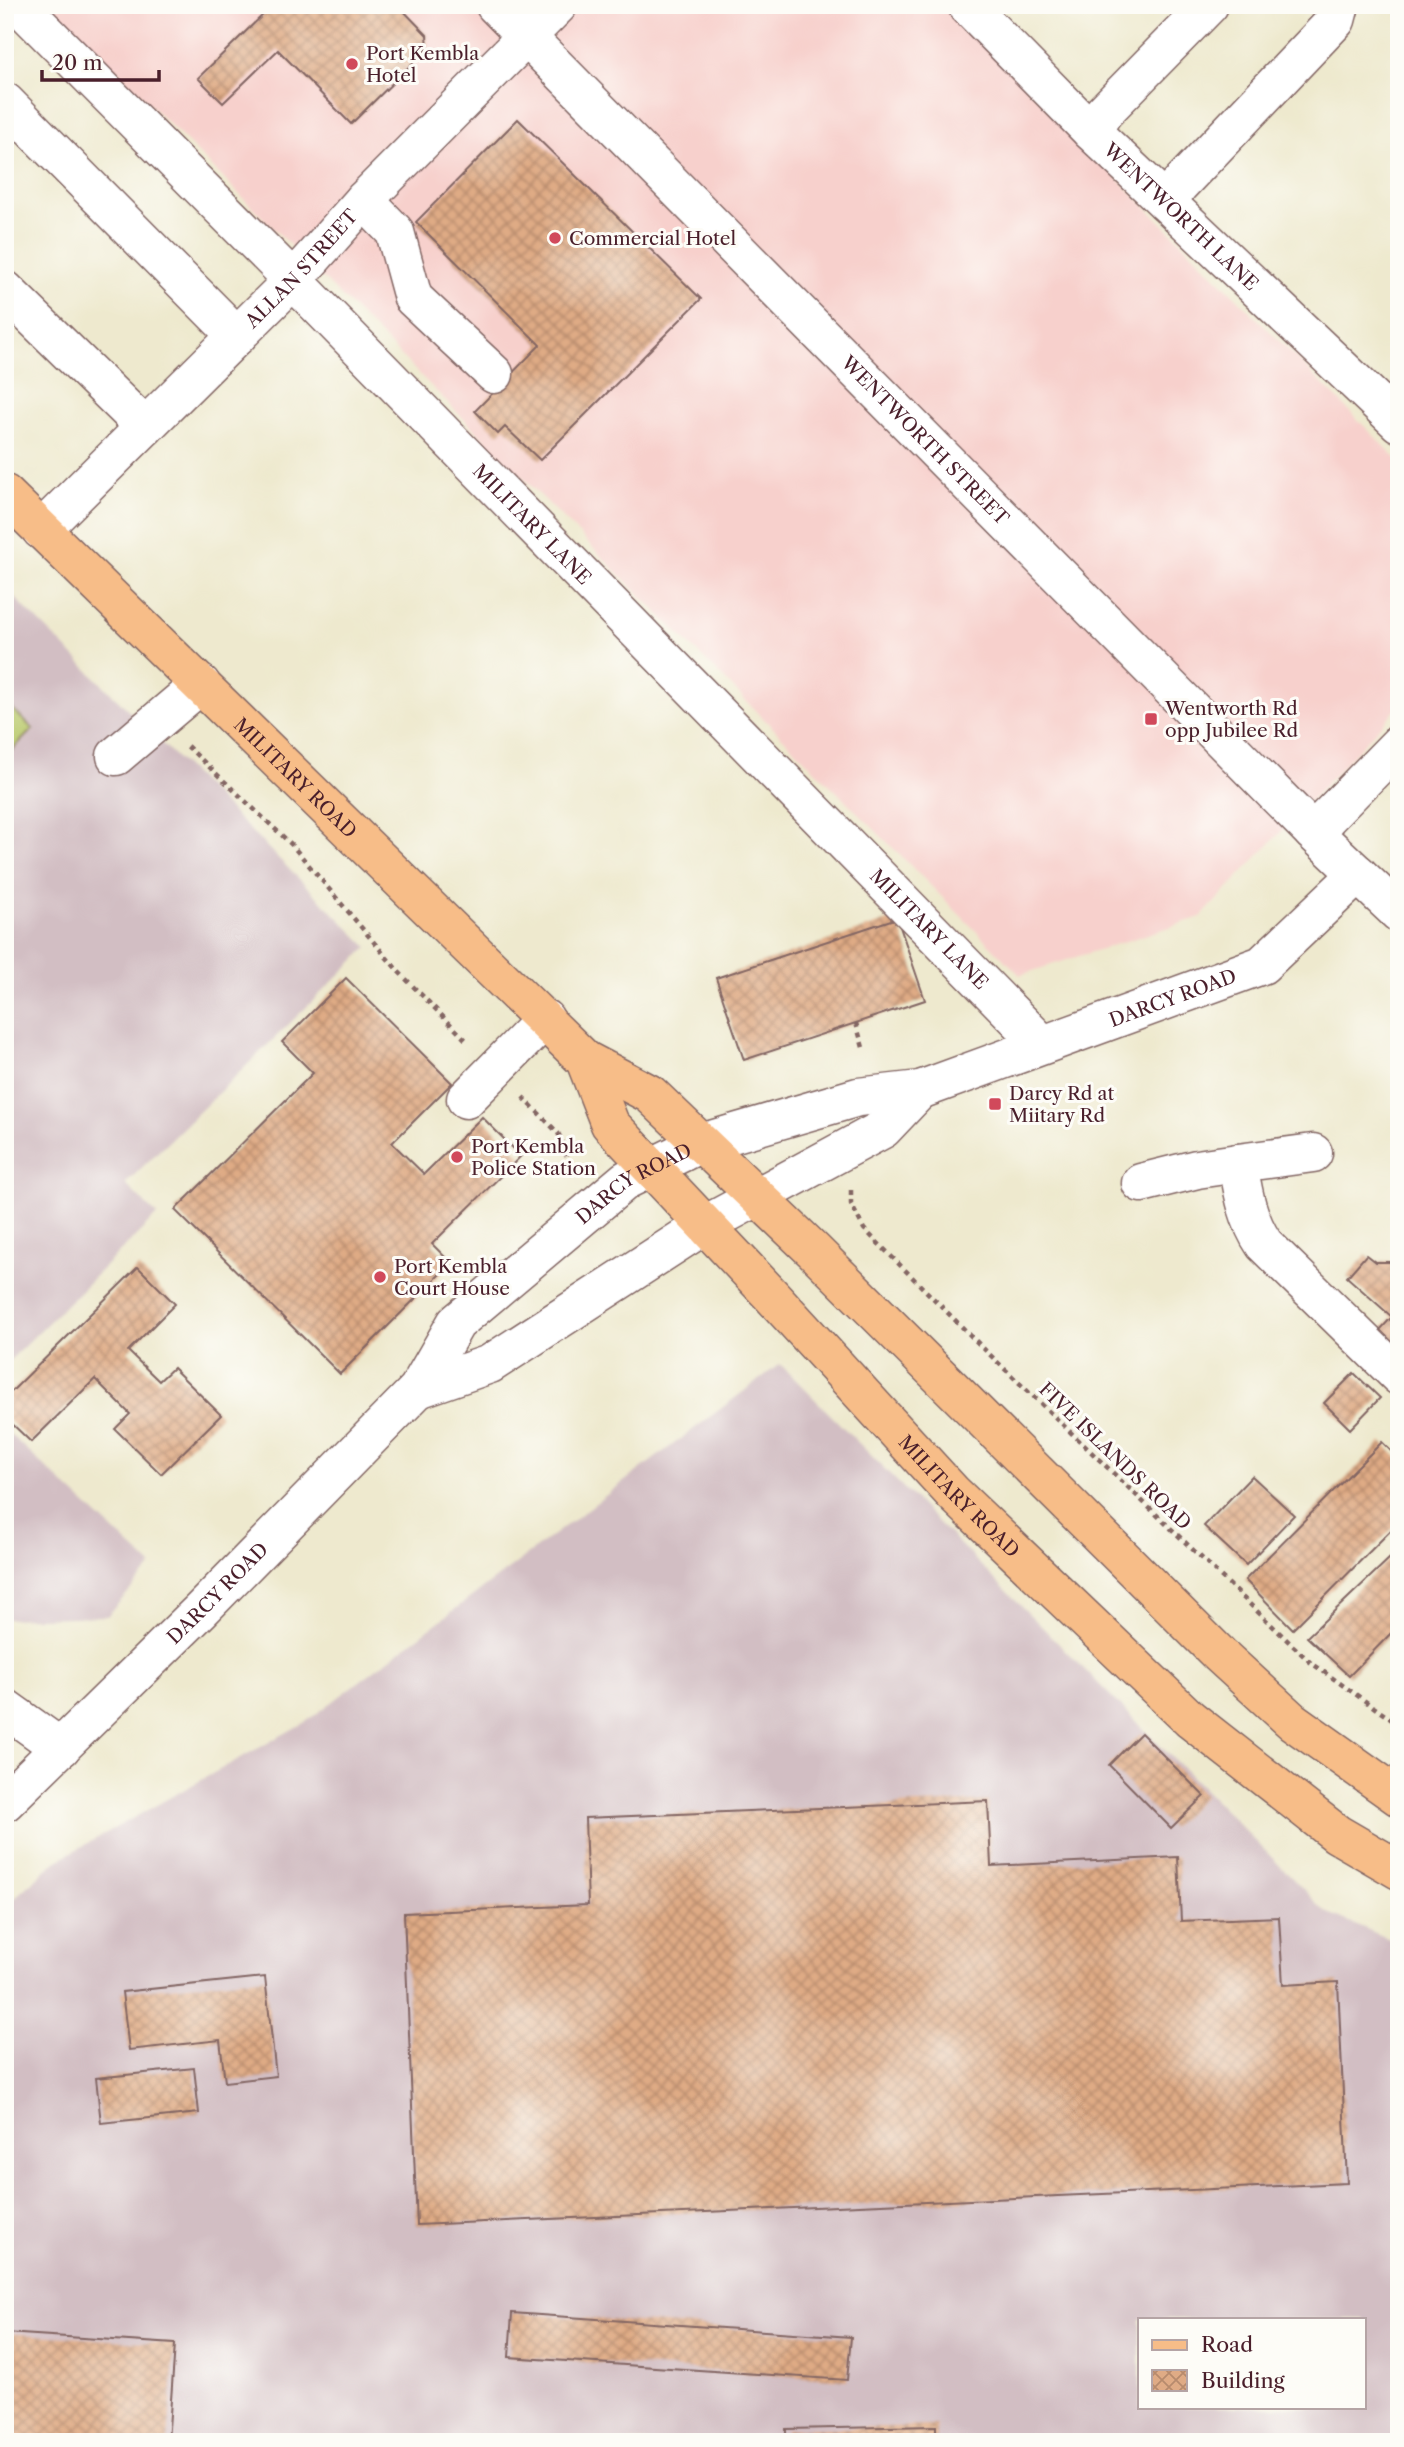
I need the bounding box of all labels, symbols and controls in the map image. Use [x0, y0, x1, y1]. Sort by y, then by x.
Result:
scale bar [42, 38, 159, 82]
place label: Port Kembla Hotel [366, 42, 479, 87]
text: 20 m [52, 50, 103, 75]
marker: Port Kembla Hotel [344, 56, 360, 72]
street label: WENTWORTH LANE [1098, 137, 1263, 295]
street label: ALLAN STREET [240, 204, 362, 333]
place label: Commercial Hotel [569, 227, 736, 250]
marker: Commercial Hotel [547, 230, 563, 246]
street label: WENTWORTH STREET [836, 350, 1015, 530]
street label: MILITARY LANE [468, 459, 596, 589]
place label: Wentworth Rd opp Jubilee Rd [1164, 697, 1299, 742]
marker: Wentworth Rd opp Jubilee Rd [1143, 711, 1159, 727]
street label: MILITARY ROAD [229, 713, 362, 842]
street label: MILITARY LANE [865, 864, 993, 994]
street label: DARCY ROAD [1106, 964, 1239, 1031]
place label: Darcy Rd at Miitary Rd [1009, 1082, 1114, 1127]
marker: Darcy Rd at Miitary Rd [987, 1096, 1003, 1112]
place label: Port Kembla Police Station [471, 1135, 596, 1180]
street label: DARCY ROAD [571, 1138, 695, 1229]
marker: Port Kembla Police Station [449, 1149, 465, 1165]
place label: Port Kembla Court House [394, 1255, 510, 1300]
marker: Port Kembla Court House [372, 1269, 388, 1285]
street label: FIVE ISLANDS ROAD [1034, 1377, 1196, 1535]
street label: MILITARY ROAD [894, 1430, 1024, 1562]
street label: DARCY ROAD [162, 1537, 273, 1648]
legend [1138, 2318, 1366, 2408]
text: Road [1201, 2332, 1253, 2357]
text: Building [1201, 2368, 1286, 2393]

